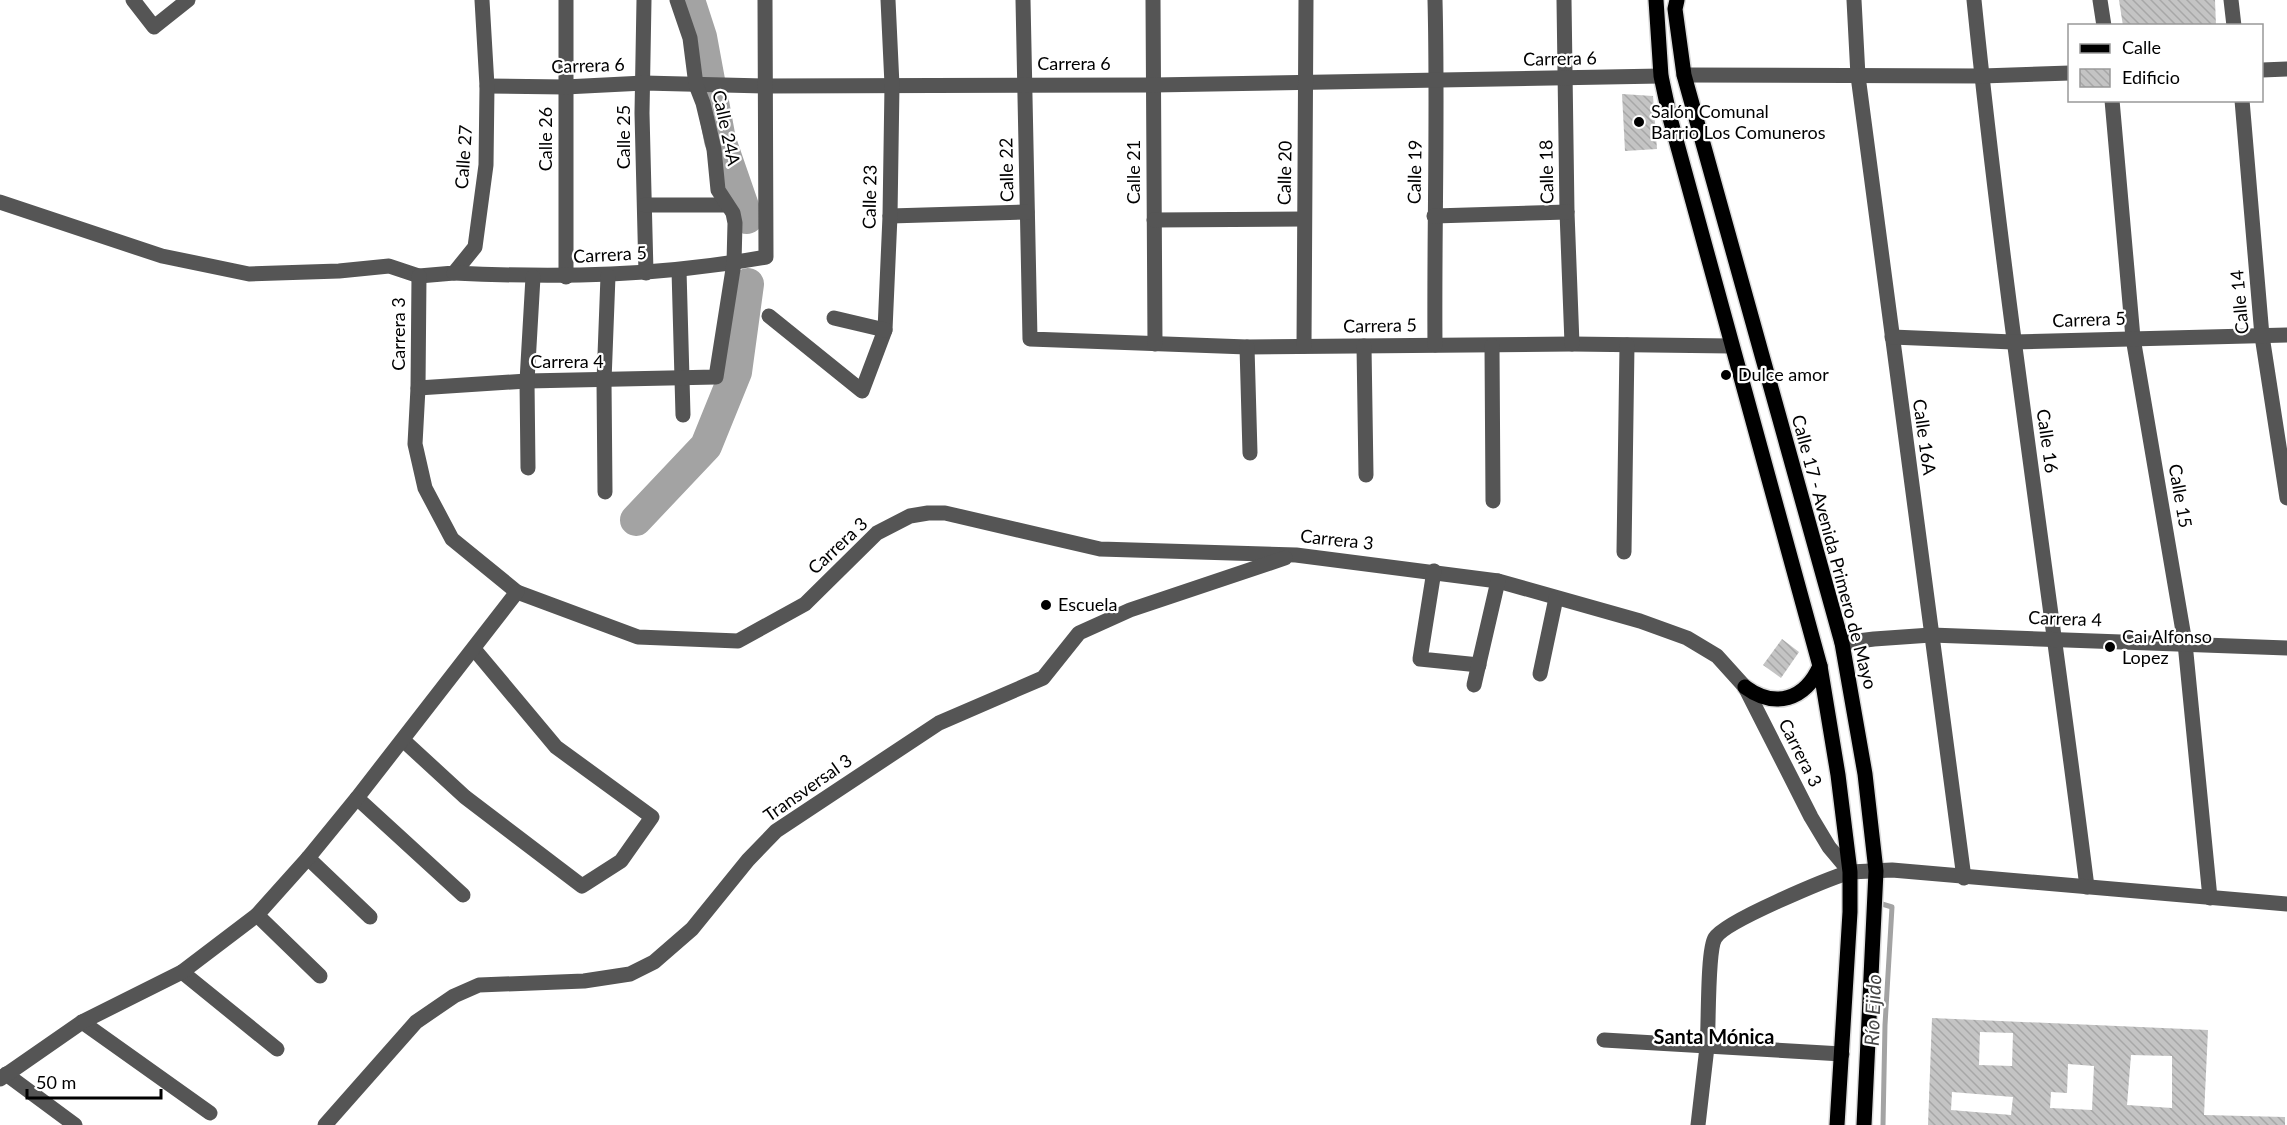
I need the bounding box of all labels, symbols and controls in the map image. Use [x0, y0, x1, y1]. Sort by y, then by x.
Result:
legend [2068, 24, 2263, 102]
text: Calle [2122, 36, 2161, 58]
street label: Carrera 6 [1523, 46, 1597, 70]
street label: Carrera 6 [1037, 52, 1111, 74]
street label: Carrera 6 [551, 53, 625, 77]
text: Edificio [2122, 66, 2180, 88]
street label: Calle 24A [708, 88, 746, 168]
place label: Salón Comunal Barrio Los Comuneros [1651, 100, 1826, 143]
street label: Calle 25 [612, 105, 634, 169]
street label: Calle 26 [534, 107, 556, 171]
marker: Salón Comunal Barrio Los Comuneros [1632, 115, 1646, 129]
street label: Calle 27 [450, 124, 476, 190]
street label: Calle 22 [994, 138, 1018, 202]
street label: Calle 21 [1122, 140, 1144, 204]
street label: Calle 19 [1402, 140, 1426, 204]
street label: Calle 18 [1534, 140, 1558, 204]
street label: Calle 20 [1272, 141, 1296, 205]
street label: Calle 23 [857, 165, 881, 229]
street label: Carrera 5 [573, 241, 647, 267]
street label: Calle 14 [2225, 269, 2253, 335]
street label: Carrera 3 [387, 297, 409, 371]
street label: Carrera 5 [2052, 307, 2126, 331]
street label: Carrera 5 [1343, 313, 1417, 337]
street label: Carrera 4 [530, 350, 604, 372]
place label: Dulce amor [1738, 363, 1829, 385]
marker: Dulce amor [1719, 368, 1733, 382]
street label: Calle 16A [1909, 397, 1941, 477]
street label: Calle 16 [2033, 407, 2063, 474]
street label: Calle 17 - Avenida Primero de Mayo [1788, 412, 1882, 691]
street label: Calle 15 [2165, 462, 2197, 529]
street label: Carrera 3 [803, 512, 872, 578]
street label: Carrera 3 [1299, 524, 1375, 554]
place label: Escuela [1058, 593, 1117, 615]
marker: Escuela [1039, 598, 1053, 612]
street label: Carrera 4 [2028, 606, 2102, 630]
place label: Cai Alfonso Lopez [2122, 625, 2212, 668]
marker: Cai Alfonso Lopez [2103, 640, 2117, 654]
street label: Carrera 3 [1774, 715, 1827, 790]
street label: Transversal 3 [759, 749, 856, 826]
water label: Río Ejido [1859, 974, 1885, 1046]
district label: Santa Mónica [1654, 1024, 1774, 1048]
scale bar [27, 1062, 160, 1100]
text: 50 m [36, 1071, 76, 1093]

